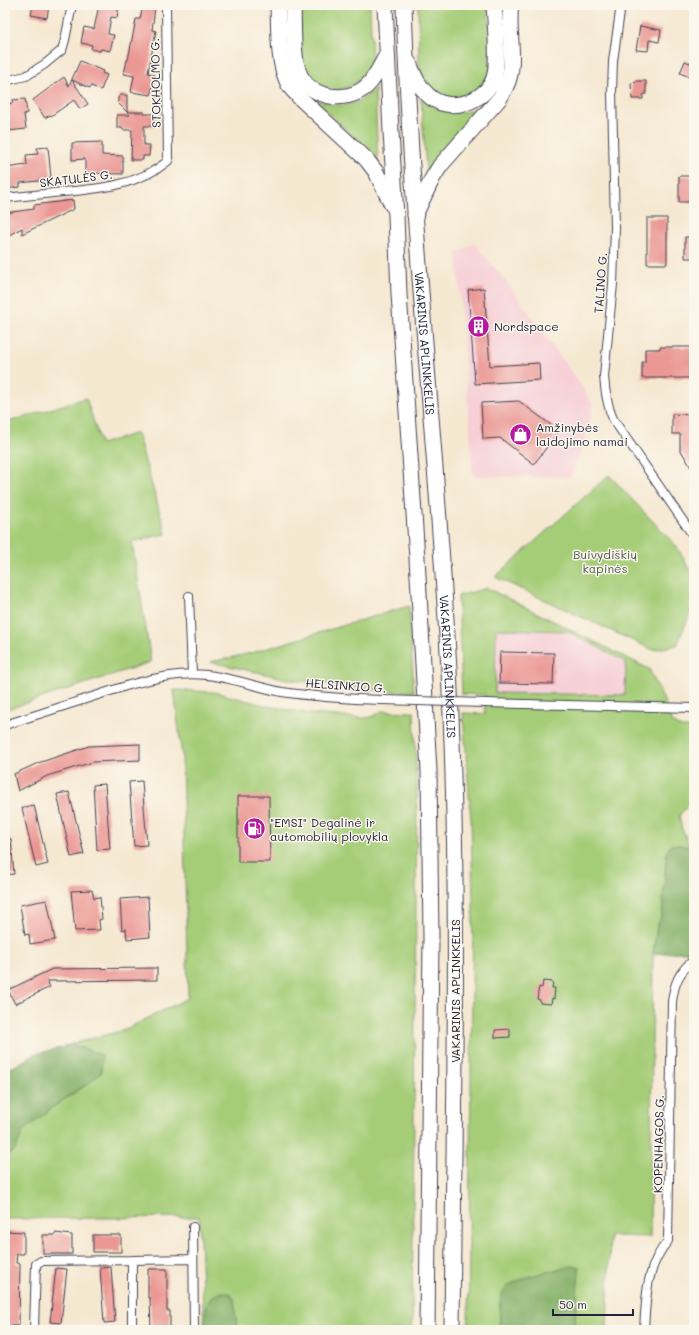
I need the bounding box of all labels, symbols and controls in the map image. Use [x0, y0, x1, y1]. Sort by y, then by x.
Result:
street label: STOKHOLMO G. [146, 38, 164, 128]
street label: SKATULĖS G. [39, 166, 113, 190]
street label: TALINO G. [590, 252, 610, 314]
street label: VAKARINIS APLINKKELIS [411, 271, 439, 416]
building icon: Nordspace [466, 313, 492, 339]
place label: Nordspace [494, 318, 559, 334]
place label: Amžinybės laidojimo namai [536, 419, 628, 449]
shop icon: Amžinybės laidojimo namai [507, 421, 533, 447]
park label: Buivydiškių kapinės [573, 546, 637, 576]
street label: VAKARINIS APLINKKELIS [436, 594, 460, 739]
street label: HELSINKIO G. [305, 674, 387, 696]
place label: "EMSI" Degalinė ir automobilių plovykla [270, 814, 389, 844]
fuel station icon: "EMSI" Degalinė ir automobilių plovykla [241, 816, 267, 842]
street label: VAKARINIS APLINKKELIS [447, 919, 463, 1063]
street label: KOPENHAGOS G. [649, 1095, 667, 1193]
scale bar [553, 1291, 633, 1317]
text: 50 m [559, 1296, 587, 1312]

